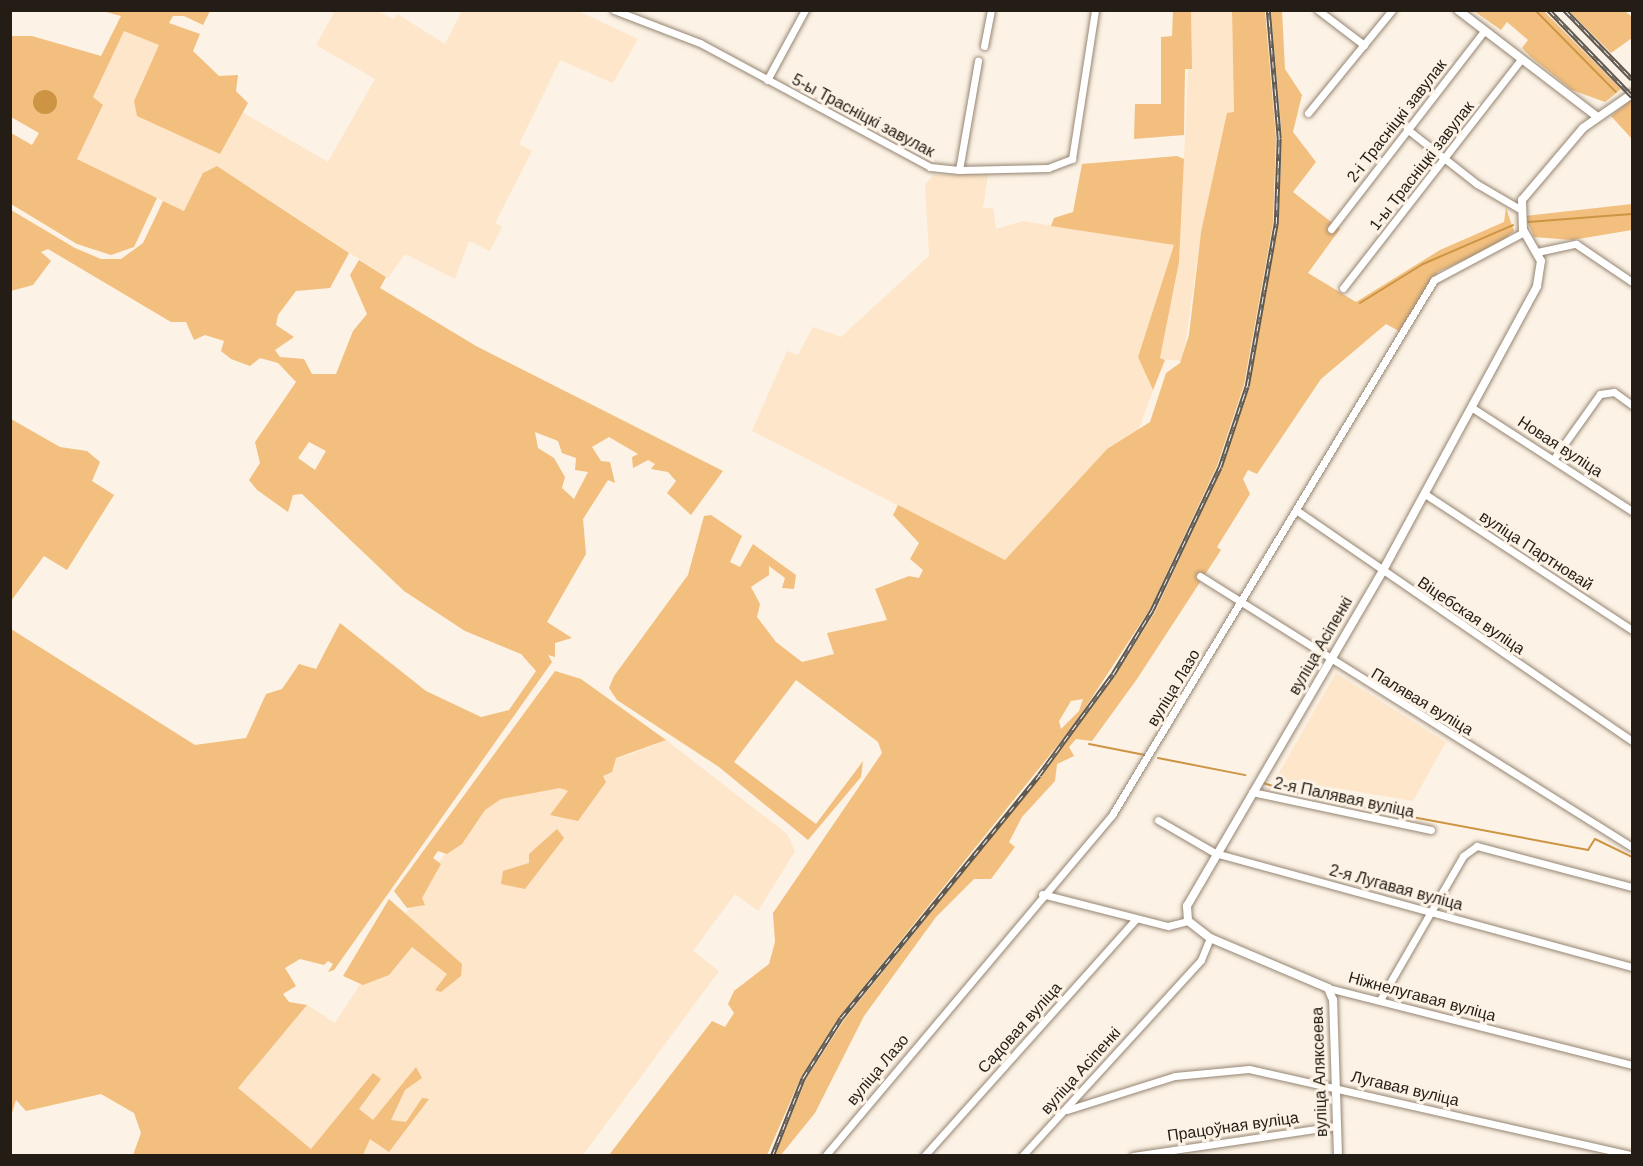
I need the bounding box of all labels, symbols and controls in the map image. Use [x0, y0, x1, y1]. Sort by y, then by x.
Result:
street label: 2-і Трасніцкі завулак [1343, 56, 1451, 186]
street label: 5-ы Трасніцкі завулак [788, 70, 938, 162]
street label: 1-ы Трасніцкі завулак [1366, 98, 1478, 234]
street label: Новая вуліца [1514, 412, 1606, 482]
street label: вуліца Партновай [1476, 507, 1596, 595]
street label: Віцебская вуліца [1414, 573, 1528, 659]
street label: вуліца Асіпенкі [1285, 593, 1357, 699]
street label: вуліца Лазо [1144, 646, 1204, 730]
street label: Палявая вуліца [1368, 664, 1476, 740]
street label: 2-я Палявая вуліца [1272, 774, 1416, 822]
street label: 2-я Лугавая вуліца [1327, 861, 1465, 915]
street label: Ніжнелугавая вуліца [1346, 968, 1498, 1026]
street label: Садовая вуліца [974, 978, 1066, 1078]
street label: вуліца Аляксеева [1308, 1007, 1332, 1137]
street label: вуліца Асіпенкі [1037, 1024, 1125, 1118]
street label: вуліца Лазо [843, 1031, 913, 1109]
street label: Лугавая вуліца [1349, 1067, 1461, 1111]
street label: Працоўная вуліца [1166, 1108, 1300, 1146]

